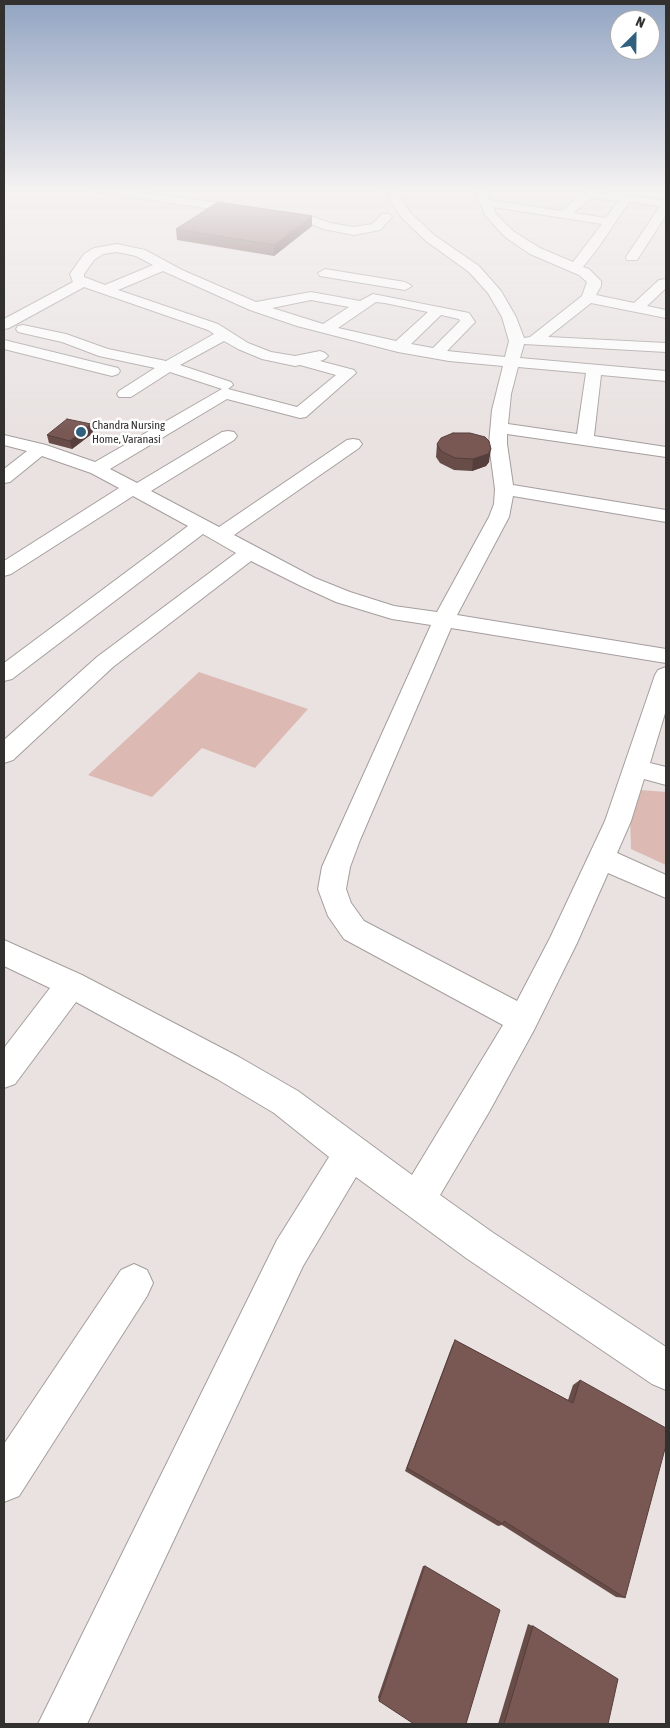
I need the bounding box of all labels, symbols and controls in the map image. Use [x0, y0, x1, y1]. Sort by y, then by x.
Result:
north arrow [610, 10, 660, 60]
text: N [634, 13, 647, 31]
place label: Chandra Nursing Home, Varanasi [92, 418, 165, 446]
marker: Chandra Nursing Home, Varanasi [74, 425, 88, 439]

